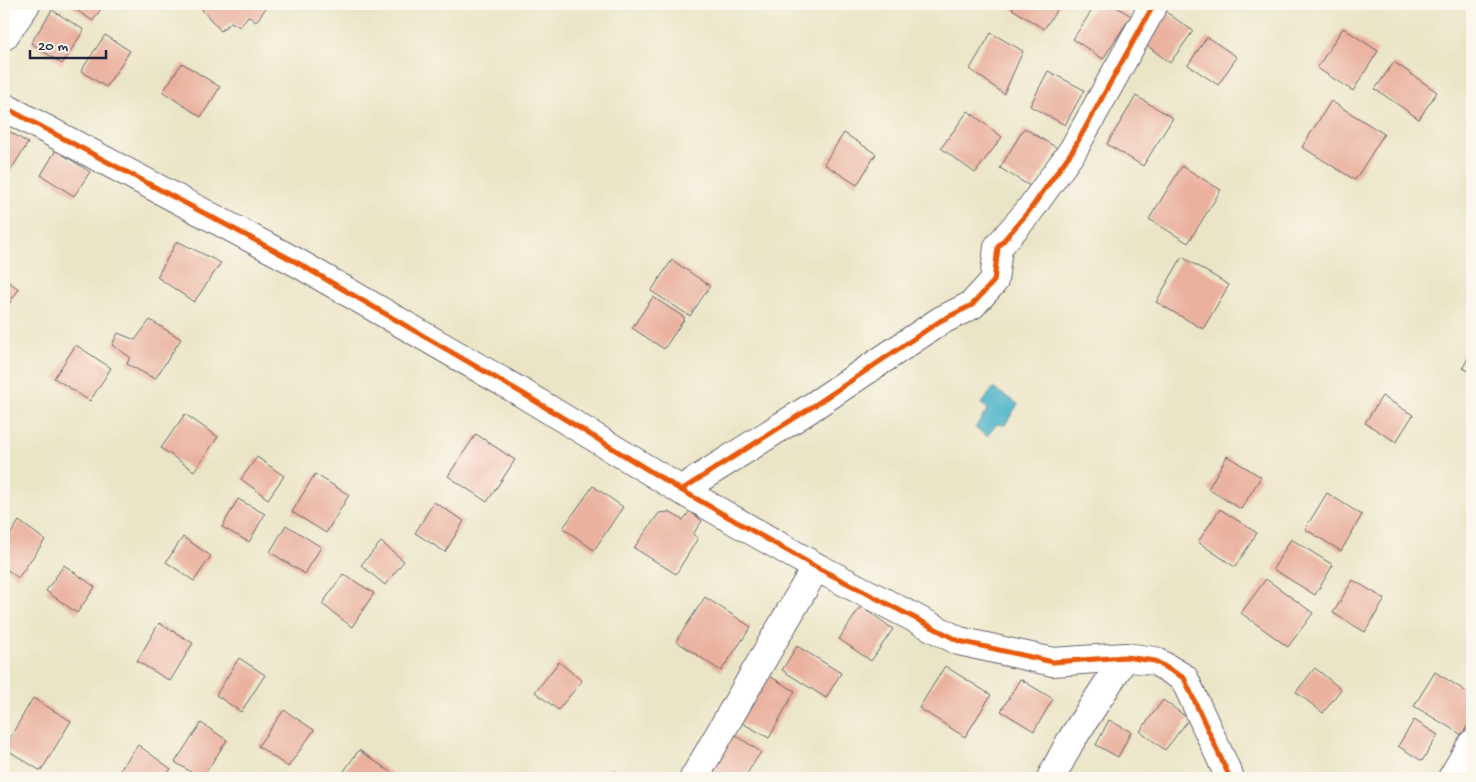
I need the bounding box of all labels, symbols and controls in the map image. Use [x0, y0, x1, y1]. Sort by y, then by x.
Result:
scale bar [30, 28, 106, 60]
text: 20 m [38, 38, 68, 56]

